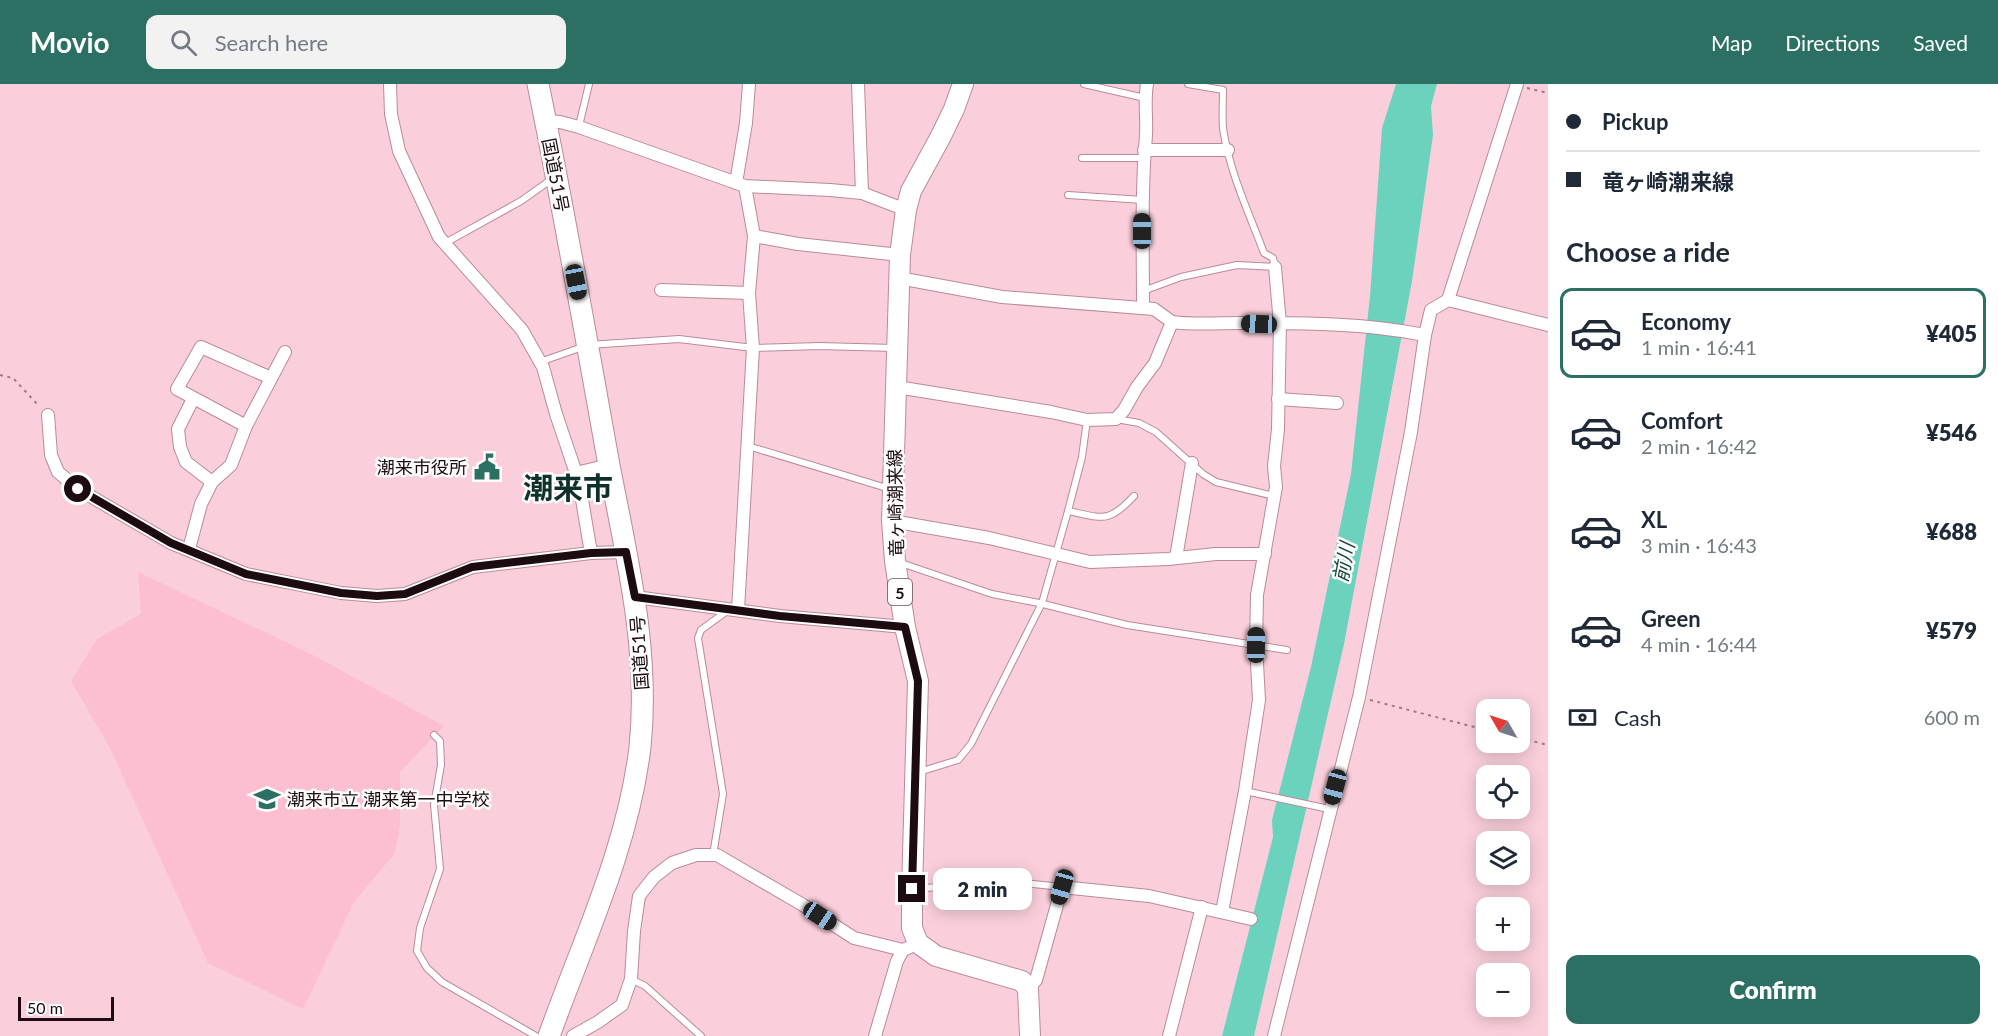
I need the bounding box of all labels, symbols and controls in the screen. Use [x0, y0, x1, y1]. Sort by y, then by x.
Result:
search box [146, 15, 566, 69]
text: Movio [30, 25, 110, 59]
icon: search [167, 26, 200, 59]
text: Search here [215, 29, 328, 56]
text: Map [1711, 30, 1752, 55]
text: Directions [1785, 30, 1880, 55]
text: Saved [1913, 30, 1968, 55]
text: Pickup [1602, 108, 1668, 135]
street label: 国道51号 [538, 136, 574, 214]
text: 竜ヶ崎潮来線 [1602, 168, 1734, 195]
car [1133, 213, 1151, 249]
text: Choose a ride [1566, 235, 1730, 268]
car [564, 263, 588, 301]
icon: car [1569, 306, 1623, 360]
text: Economy [1641, 308, 1731, 335]
car [1241, 314, 1277, 334]
text: ¥405 [1926, 320, 1977, 347]
text: 1 min · 16:41 [1641, 335, 1757, 359]
icon: car [1569, 405, 1623, 459]
text: Comfort [1641, 407, 1723, 434]
text: ¥546 [1926, 419, 1977, 446]
text: 2 min · 16:42 [1641, 434, 1757, 458]
street label: 竜ヶ崎潮来線 [883, 449, 907, 557]
public building icon: 潮来市役所 [472, 452, 502, 482]
place label: 潮来市役所 [377, 456, 467, 478]
district label: 潮来市 [523, 469, 613, 505]
route start [64, 475, 91, 502]
icon: car [1569, 504, 1623, 558]
text: XL [1641, 506, 1667, 533]
text: ¥688 [1926, 518, 1977, 545]
text: 3 min · 16:43 [1641, 533, 1757, 557]
water label: 前川 [1327, 538, 1359, 584]
road number: 5 [888, 579, 912, 605]
icon: car [1569, 603, 1623, 657]
text: Green [1641, 605, 1701, 632]
street label: 国道51号 [625, 615, 653, 691]
text: ¥579 [1926, 617, 1977, 644]
car [1247, 627, 1265, 663]
text: 4 min · 16:44 [1641, 632, 1757, 656]
north arrow [1476, 699, 1530, 753]
map controls [1476, 699, 1530, 1017]
icon: cash [1566, 701, 1599, 734]
text: Cash [1614, 704, 1661, 731]
text: 600 m [1924, 705, 1980, 729]
button: locate [1476, 765, 1530, 819]
car [1322, 767, 1348, 807]
school or university icon: 潮来市立 潮来第一中学校 [252, 784, 282, 814]
place label: 潮来市立 潮来第一中学校 [287, 788, 490, 810]
button: layers [1476, 831, 1530, 885]
car [1048, 867, 1076, 907]
callout: 2 min [933, 868, 1032, 910]
route end [898, 875, 925, 902]
text: 2 min [958, 877, 1007, 901]
button: + [1476, 897, 1530, 951]
car [800, 899, 840, 933]
button: Confirm [1566, 955, 1980, 1024]
button: − [1476, 963, 1530, 1017]
scale bar [18, 994, 114, 1022]
text: 50 m [27, 998, 63, 1017]

